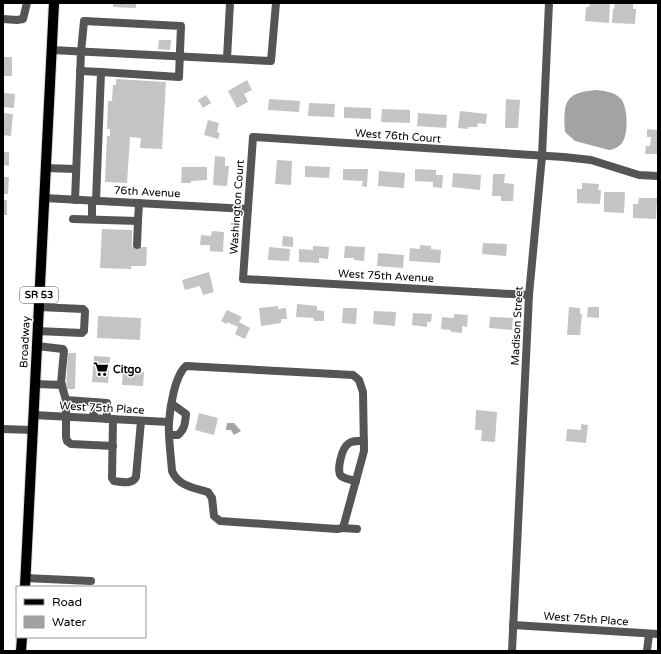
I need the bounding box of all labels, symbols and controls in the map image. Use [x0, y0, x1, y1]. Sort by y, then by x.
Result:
street label: West 76th Court [355, 127, 441, 145]
street label: Washington Court [227, 159, 247, 255]
street label: 76th Avenue [113, 184, 181, 200]
street label: West 75th Avenue [338, 267, 434, 285]
street label: Madison Street [508, 286, 526, 366]
road number: SR 53 [20, 287, 58, 303]
street label: Broadway [17, 316, 33, 368]
supermarket icon: Citgo [92, 360, 110, 378]
place label: Citgo [113, 363, 141, 377]
street label: West 75th Place [59, 399, 145, 417]
legend [16, 586, 146, 638]
text: Road [52, 595, 82, 609]
street label: West 75th Place [543, 610, 629, 628]
text: Water [52, 615, 87, 629]

